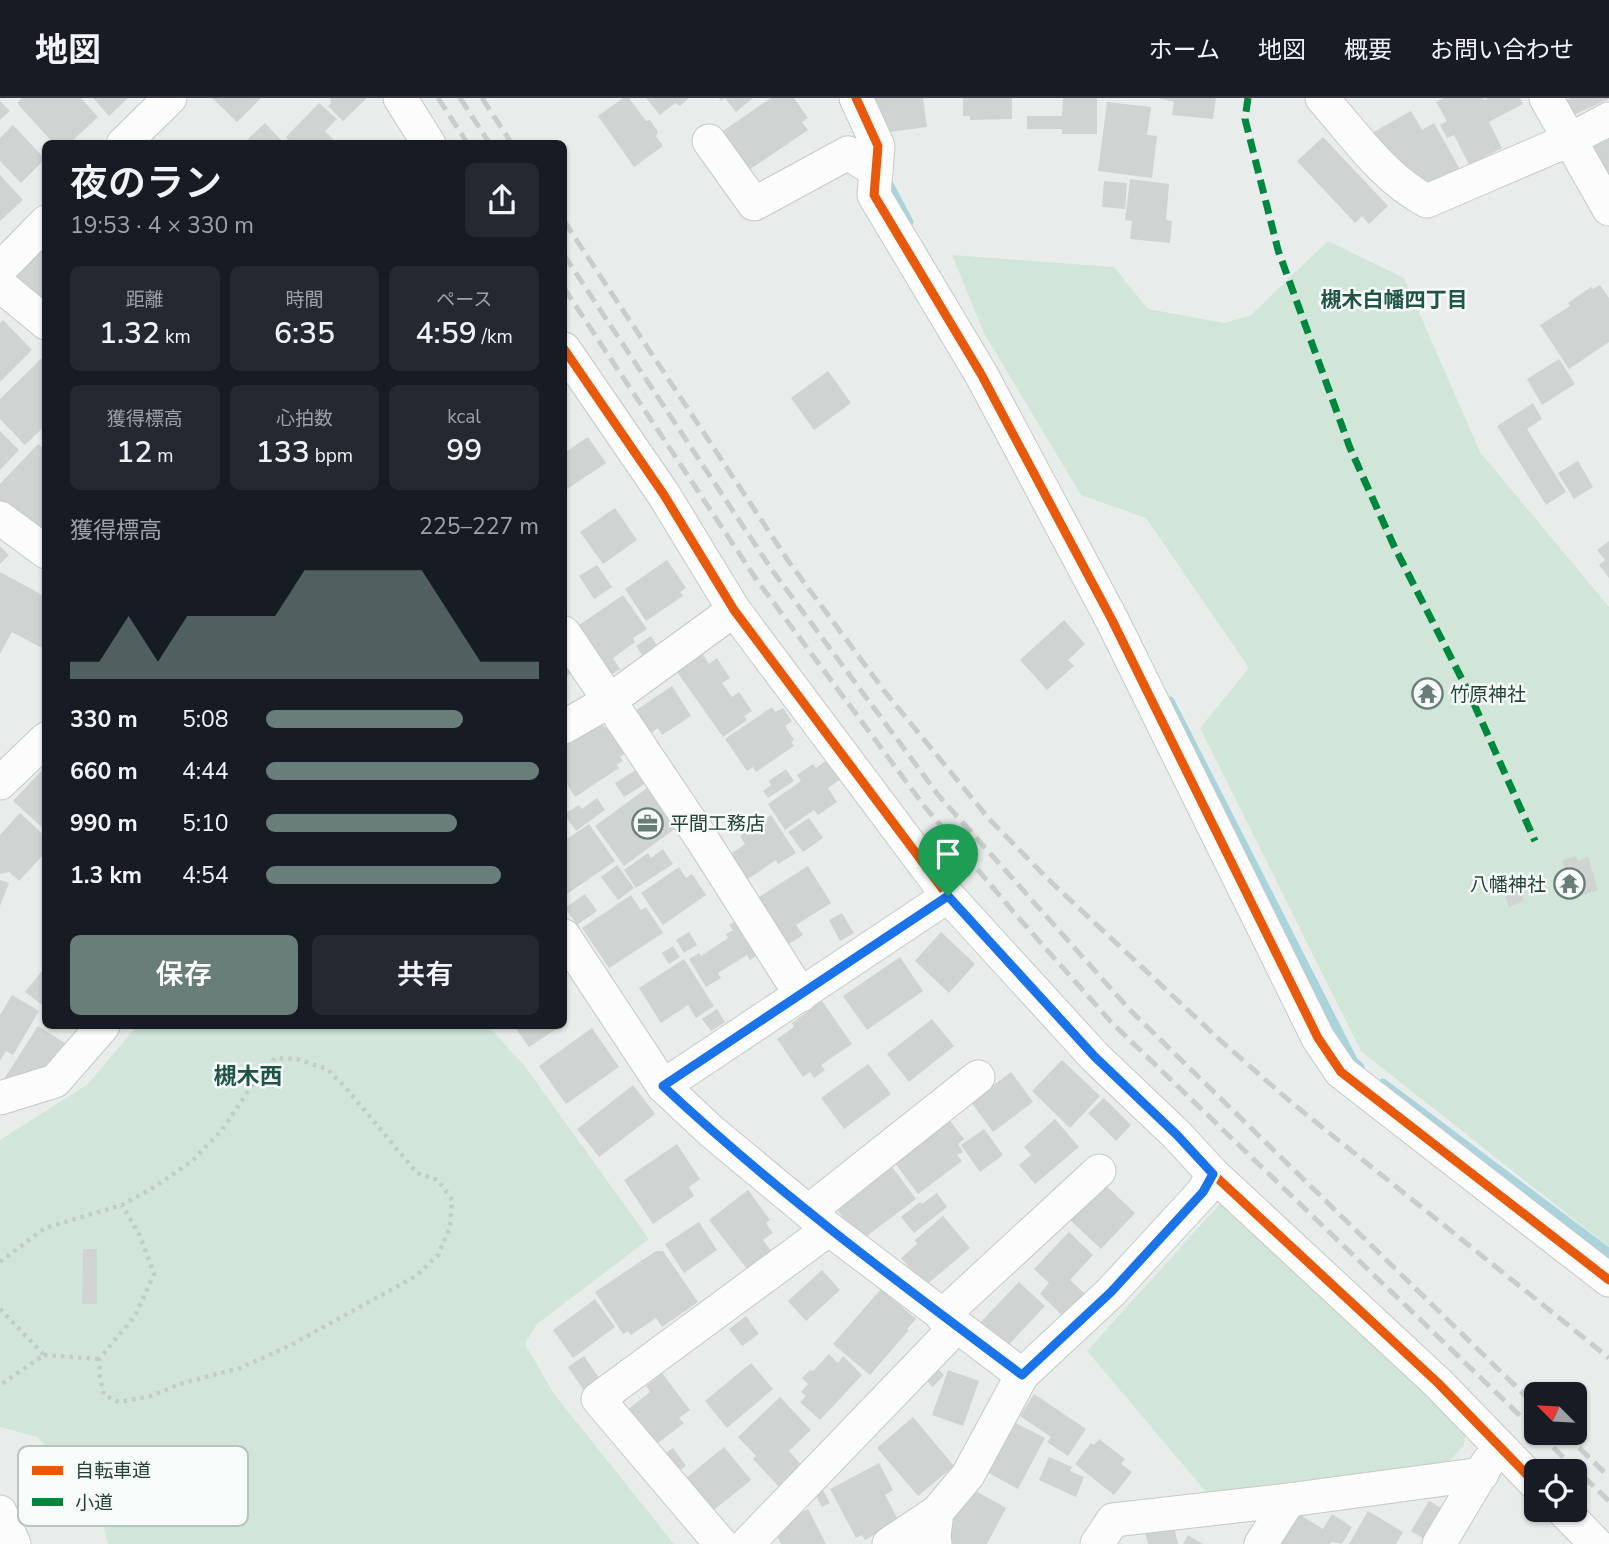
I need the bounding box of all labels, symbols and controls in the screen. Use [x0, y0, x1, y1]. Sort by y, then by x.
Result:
text: 地図 [35, 28, 101, 73]
text: ホーム [1149, 34, 1220, 66]
text: 地図 [1258, 34, 1306, 66]
text: 概要 [1344, 34, 1392, 66]
text: お問い合わせ [1430, 34, 1574, 66]
text: 夜のラン [70, 158, 222, 209]
button: share [465, 163, 539, 237]
text: 19:53 · 4 × 330 m [70, 210, 254, 241]
district label: 槻木白幡四丁目 [1321, 286, 1468, 314]
text: 距離 [126, 287, 164, 313]
text: 時間 [285, 287, 324, 313]
text: ペース [436, 287, 492, 313]
text: 1.32 [99, 313, 160, 354]
text: 6:35 [274, 313, 335, 354]
text: 4:59 [416, 313, 477, 354]
text: km [160, 324, 191, 350]
text: /km [477, 324, 513, 350]
text: kcal [447, 404, 481, 430]
text: 獲得標高 [107, 406, 183, 432]
text: 心拍数 [276, 406, 333, 432]
text: 99 [446, 430, 482, 471]
text: 12 [116, 432, 152, 473]
text: 133 [256, 432, 310, 473]
text: m [152, 443, 173, 469]
text: bpm [310, 443, 353, 469]
text: 225–227 m [419, 511, 539, 542]
text: 獲得標高 [70, 515, 162, 546]
temple icon: 竹原神社 [1410, 677, 1444, 711]
place label: 竹原神社 [1450, 682, 1526, 708]
text: 330 m [70, 704, 138, 735]
text: 5:08 [182, 704, 229, 735]
text: 660 m [70, 756, 138, 787]
text: 4:44 [182, 756, 229, 787]
office icon: 平間工務店 [630, 806, 664, 840]
text: 990 m [70, 808, 138, 839]
text: 5:10 [182, 808, 229, 839]
place label: 平間工務店 [670, 811, 765, 837]
pin [918, 824, 978, 896]
icon: arrive [929, 835, 967, 873]
text: 1.3 km [70, 860, 142, 891]
text: 4:54 [182, 860, 229, 891]
temple icon: 八幡神社 [1552, 867, 1586, 901]
place label: 八幡神社 [1470, 872, 1546, 898]
button: 保存 [70, 935, 298, 1015]
button: 共有 [312, 935, 539, 1015]
district label: 槻木西 [214, 1061, 283, 1092]
north arrow [1524, 1382, 1587, 1446]
map controls [1524, 1382, 1587, 1522]
legend [18, 1446, 248, 1526]
text: 自転車道 [75, 1458, 151, 1484]
button: locate [1524, 1459, 1587, 1522]
text: 小道 [75, 1490, 113, 1516]

